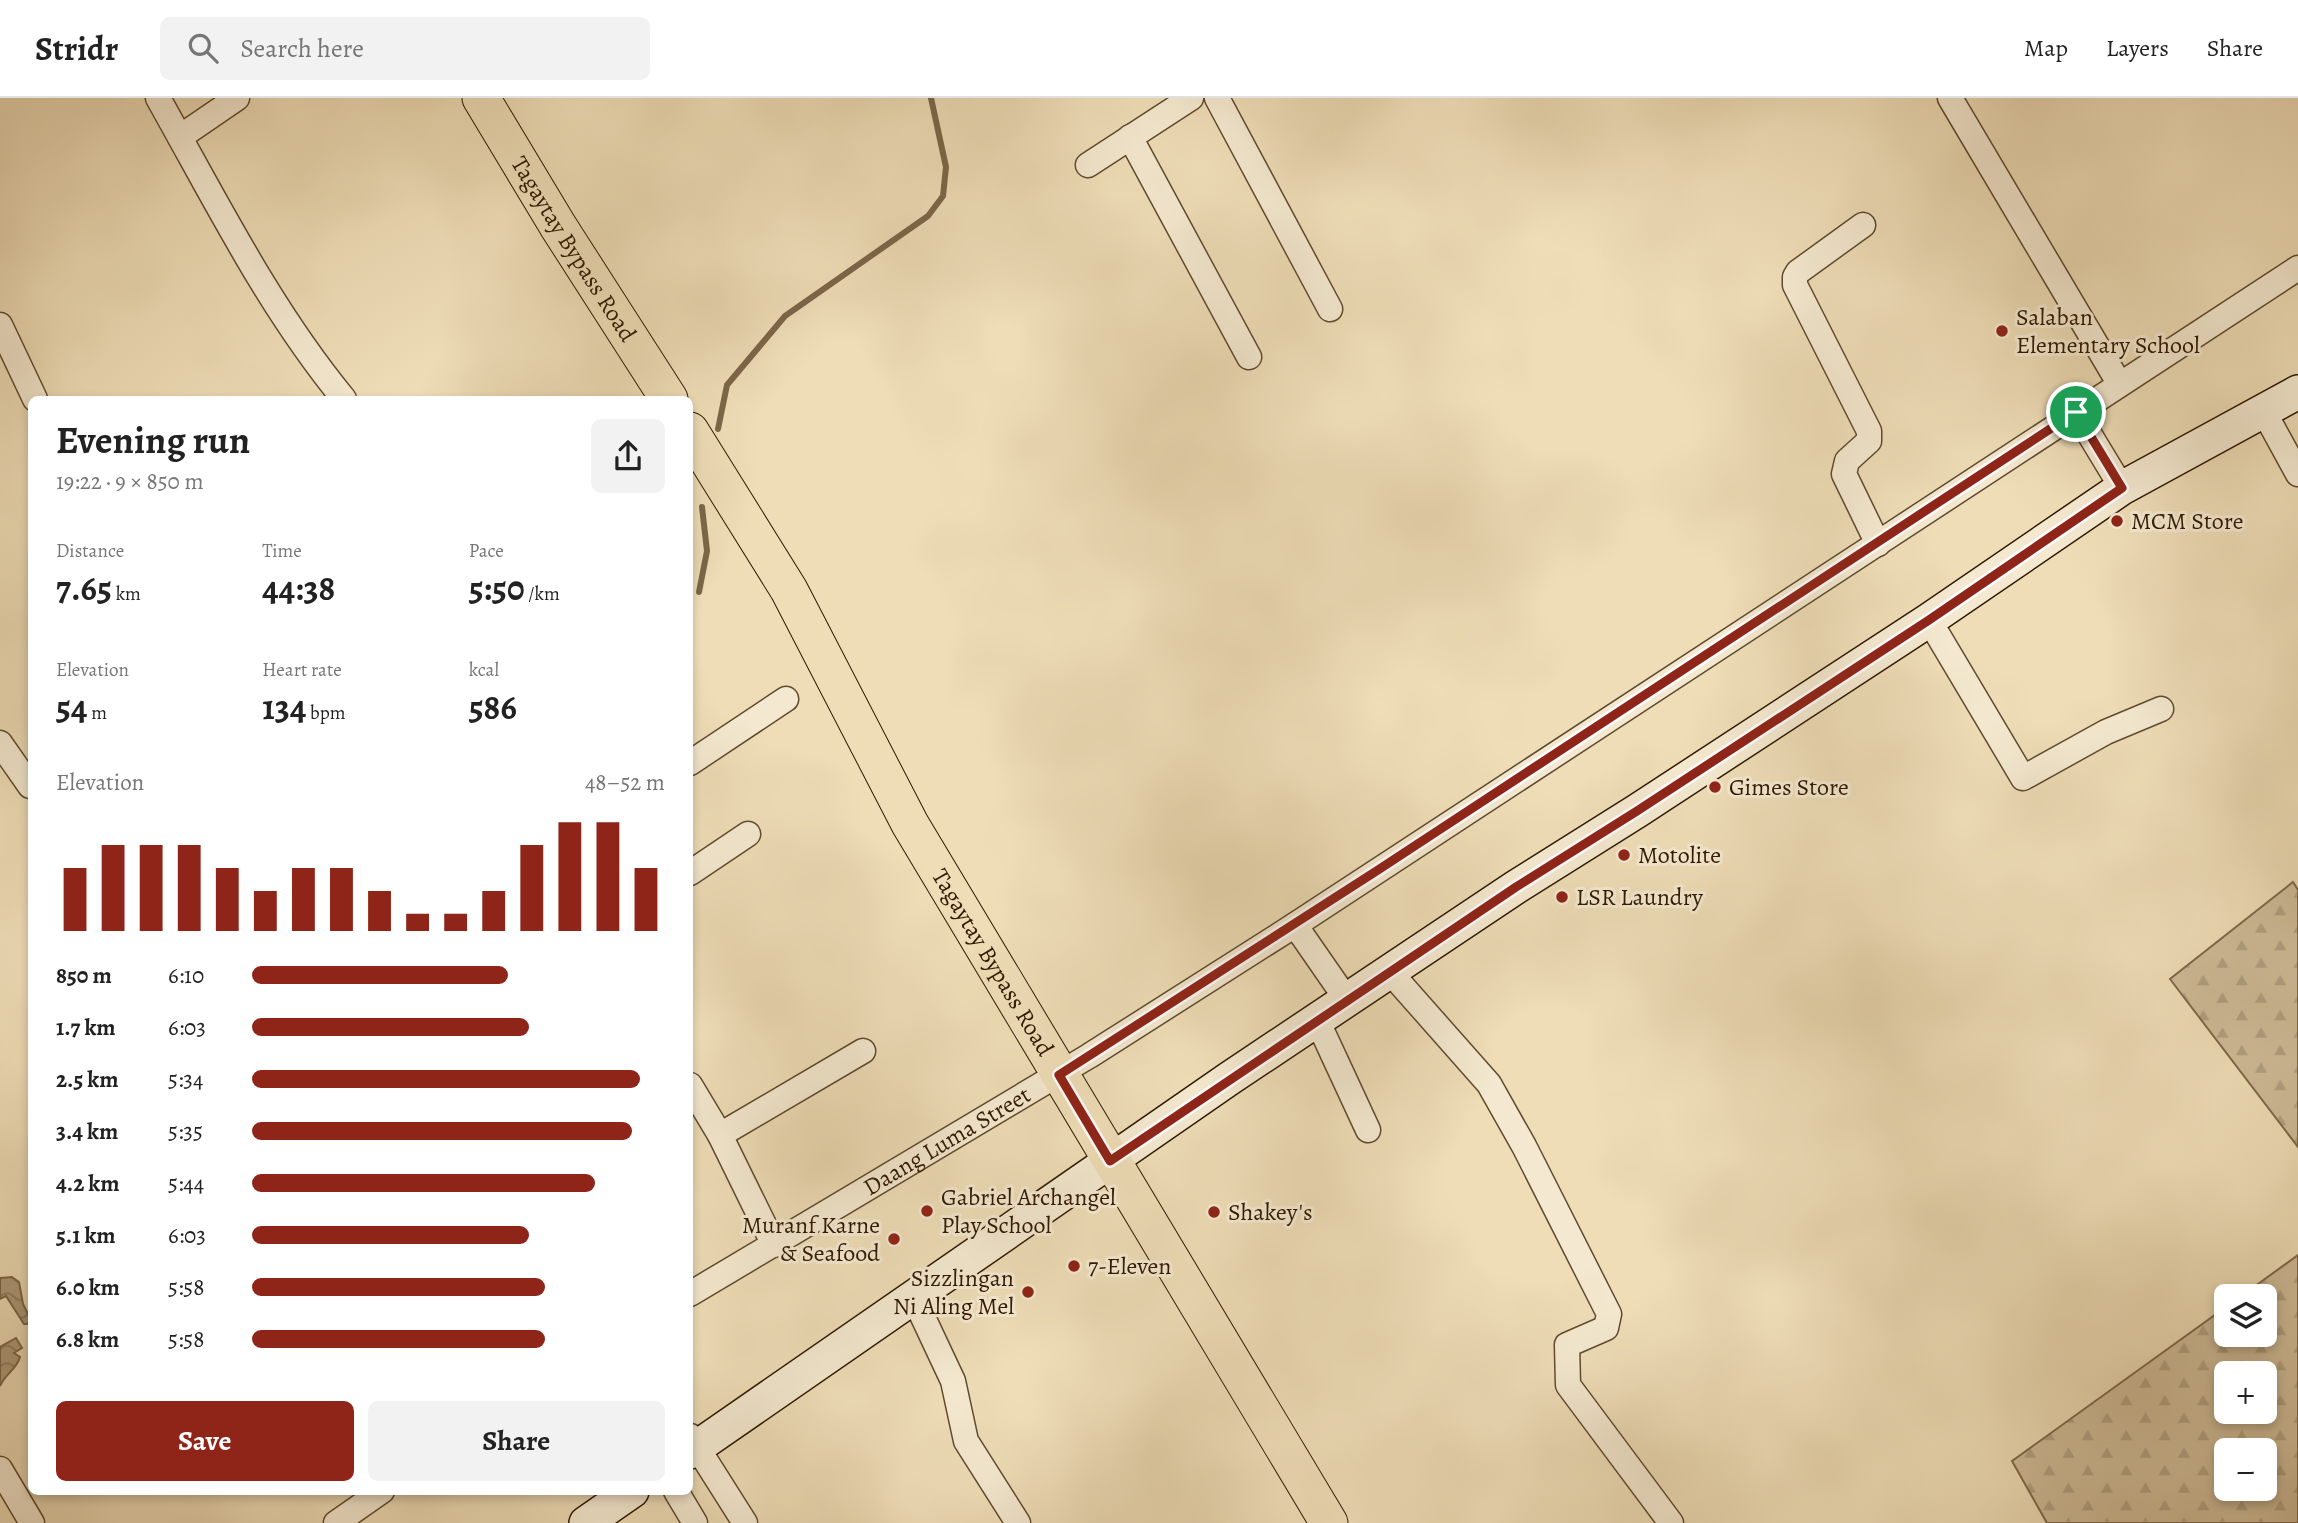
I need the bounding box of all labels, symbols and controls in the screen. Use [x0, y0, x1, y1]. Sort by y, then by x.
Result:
search box [160, 17, 650, 80]
text: Stridr [35, 26, 118, 71]
icon: search [184, 29, 222, 67]
text: Search here [240, 31, 364, 66]
text: Map [2024, 32, 2068, 64]
text: Layers [2106, 32, 2169, 64]
text: Share [2207, 32, 2263, 64]
street label: Tagaytay Bypass Road [504, 150, 644, 348]
place label: Salaban Elementary School [2016, 301, 2200, 361]
marker: Salaban Elementary School [1994, 323, 2010, 339]
pin [2046, 382, 2106, 442]
icon: arrive [2057, 393, 2095, 431]
text: Evening run [56, 414, 250, 466]
button: share [591, 419, 665, 493]
text: 19:22 · 9 × 850 m [56, 466, 204, 497]
place label: MCM Store [2131, 505, 2244, 537]
marker: MCM Store [2109, 513, 2125, 529]
text: Distance [56, 538, 124, 564]
text: Time [262, 538, 302, 564]
text: Pace [469, 538, 504, 564]
text: 7.65 [56, 564, 112, 612]
text: 44:38 [262, 564, 335, 612]
text: 5:50 [469, 564, 524, 612]
text: km [112, 581, 141, 607]
text: /km [524, 581, 560, 607]
text: Elevation [56, 657, 129, 683]
text: Heart rate [262, 657, 342, 683]
text: kcal [469, 657, 499, 683]
text: 54 [56, 683, 87, 731]
text: 134 [262, 683, 306, 731]
text: 586 [469, 683, 517, 731]
text: m [87, 700, 107, 726]
text: bpm [306, 700, 346, 726]
text: Elevation [56, 767, 144, 798]
text: 48–52 m [585, 767, 665, 798]
place label: Gimes Store [1729, 771, 1849, 803]
marker: Gimes Store [1707, 779, 1723, 795]
place label: Motolite [1638, 839, 1721, 871]
marker: Motolite [1616, 847, 1632, 863]
street label: Tagaytay Bypass Road [924, 863, 1061, 1062]
place label: LSR Laundry [1576, 881, 1703, 913]
marker: LSR Laundry [1554, 889, 1570, 905]
text: 850 m [56, 960, 112, 991]
text: 6:10 [168, 960, 204, 991]
text: 1.7 km [56, 1012, 116, 1043]
text: 6:03 [168, 1012, 206, 1043]
text: 2.5 km [56, 1064, 118, 1095]
text: 5:34 [168, 1064, 203, 1095]
street label: Daang Luma Street [857, 1079, 1036, 1203]
text: 3.4 km [56, 1116, 118, 1147]
text: 5:35 [168, 1116, 203, 1147]
text: 4.2 km [56, 1168, 119, 1199]
text: 5:44 [168, 1168, 204, 1199]
place label: Gabriel Archangel Play School [941, 1181, 1116, 1241]
place label: Shakey's [1228, 1196, 1313, 1228]
marker: Gabriel Archangel Play School [919, 1203, 935, 1219]
marker: Shakey's [1206, 1204, 1222, 1220]
place label: Muranf Karne & Seafood [742, 1209, 880, 1269]
text: 5.1 km [56, 1220, 116, 1251]
text: 6:03 [168, 1220, 206, 1251]
marker: Muranf Karne & Seafood [886, 1231, 902, 1247]
place label: 7-Eleven [1088, 1250, 1171, 1282]
marker: 7-Eleven [1066, 1258, 1082, 1274]
place label: Sizzlingan Ni Aling Mel [893, 1262, 1014, 1322]
text: 6.0 km [56, 1272, 120, 1303]
text: 5:58 [168, 1272, 204, 1303]
marker: Sizzlingan Ni Aling Mel [1020, 1284, 1036, 1300]
map controls [2214, 1284, 2277, 1501]
button: layers [2214, 1284, 2277, 1347]
text: 6.8 km [56, 1324, 119, 1355]
text: 5:58 [168, 1324, 204, 1355]
button: + [2214, 1361, 2277, 1424]
button: Save [56, 1401, 354, 1481]
button: Share [368, 1401, 665, 1481]
button: − [2214, 1438, 2277, 1501]

